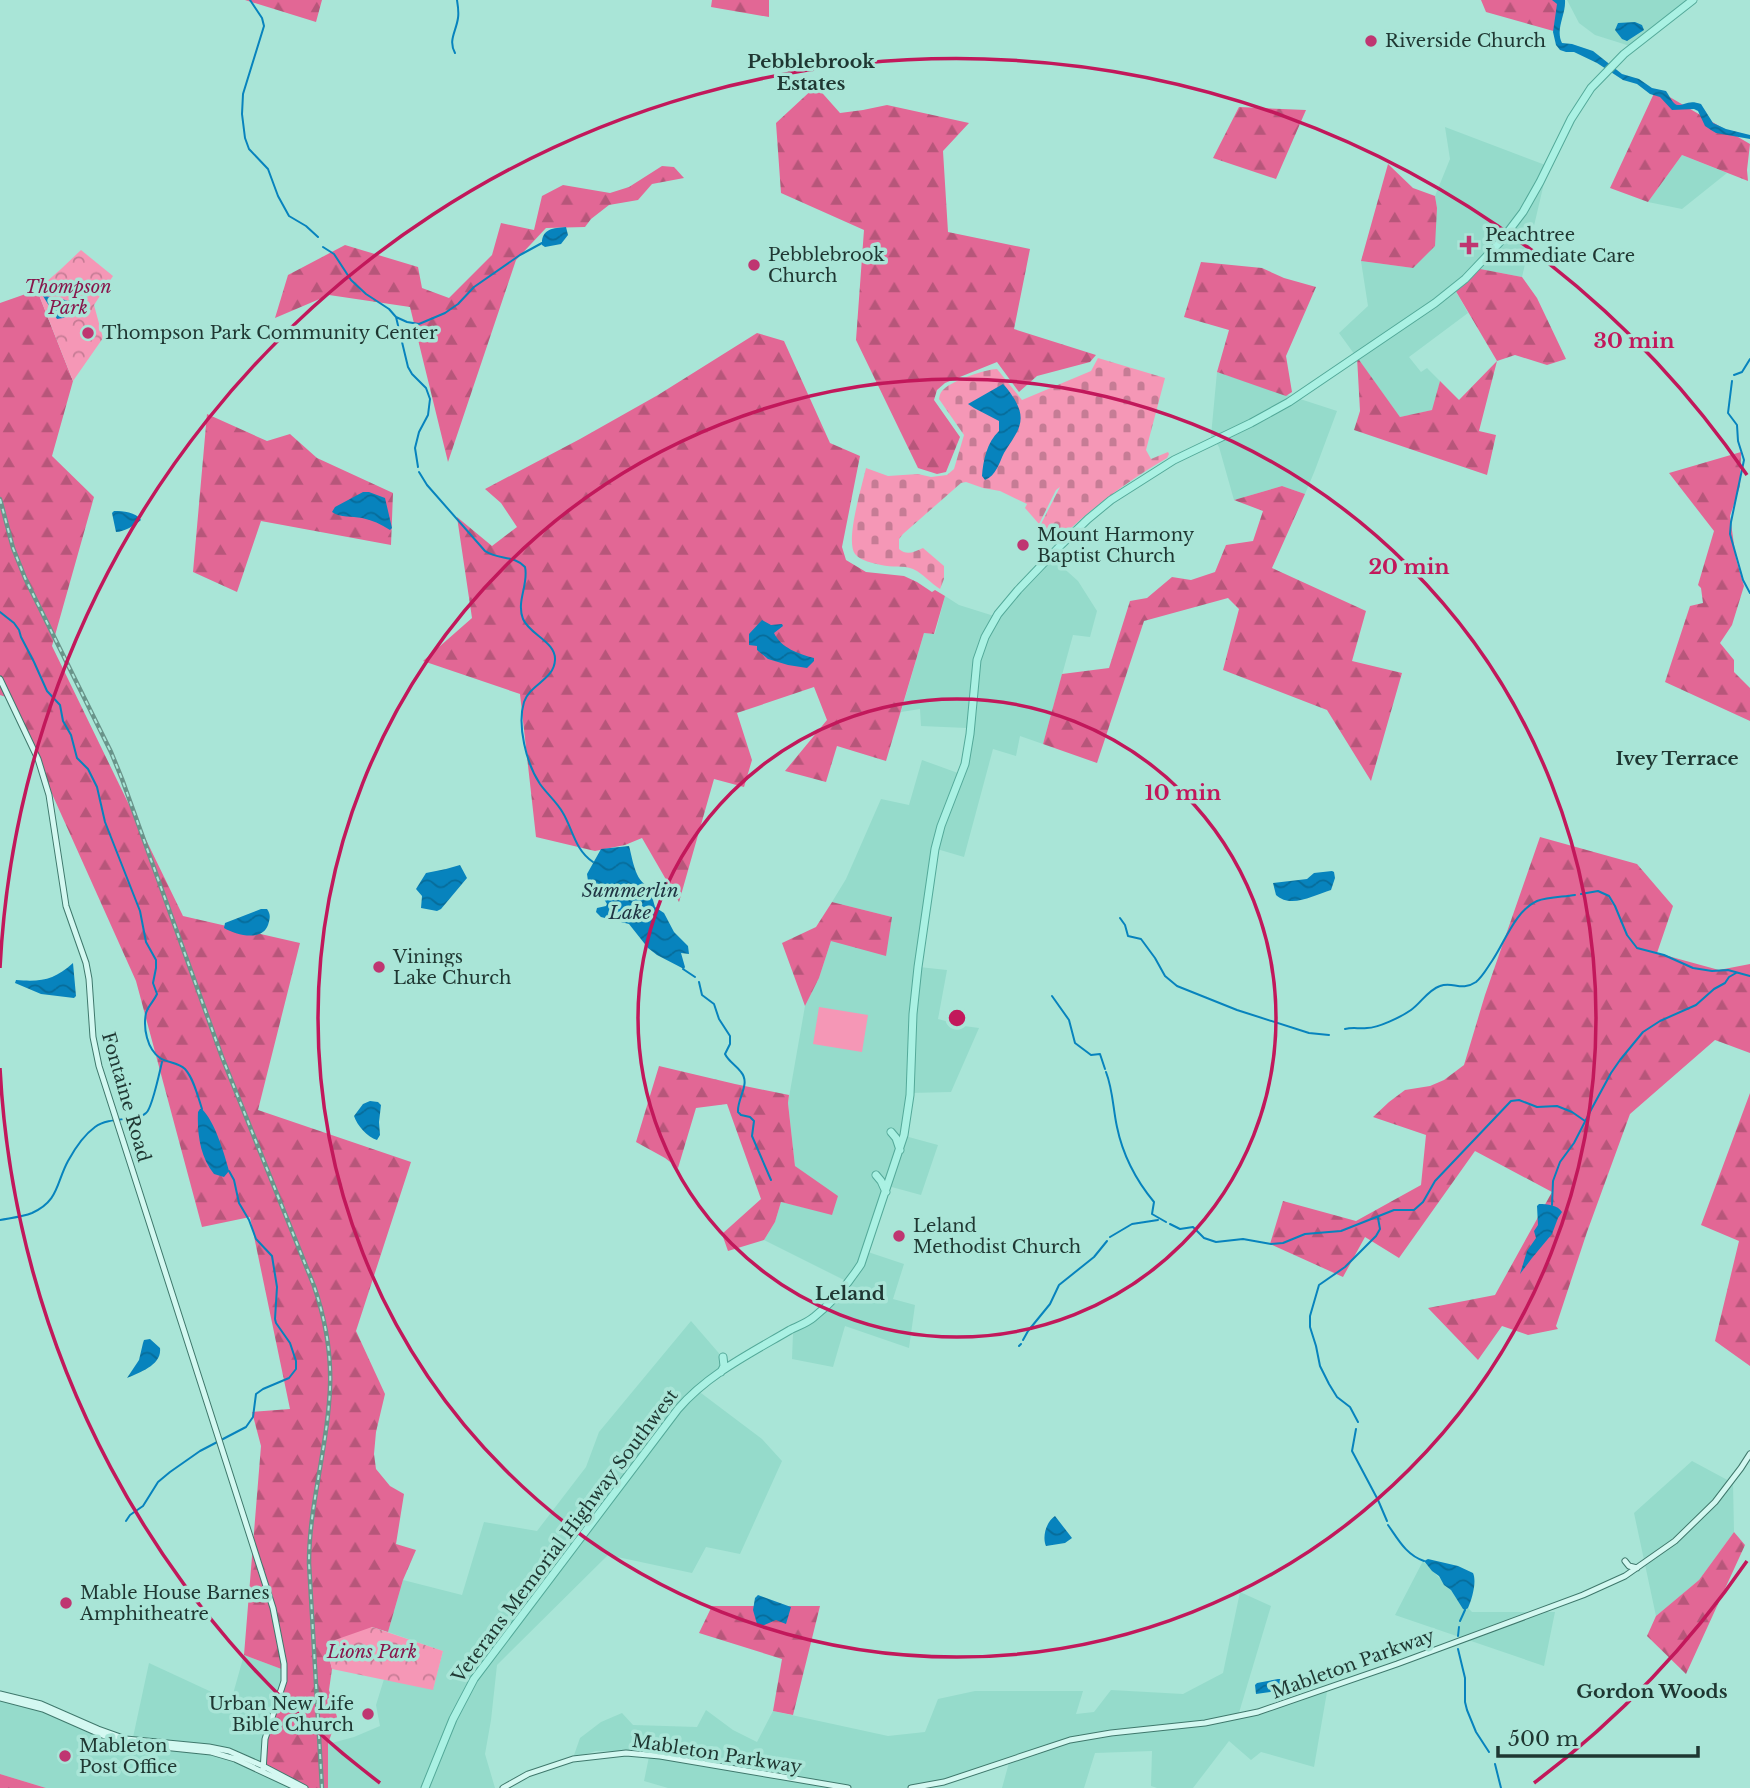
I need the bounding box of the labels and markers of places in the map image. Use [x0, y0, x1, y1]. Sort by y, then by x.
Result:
place label: Riverside Church [1385, 30, 1546, 52]
marker: Riverside Church [1363, 33, 1379, 49]
place label: Peachtree Immediate Care [1485, 224, 1635, 267]
marker: Peachtree Immediate Care [1459, 235, 1479, 255]
place label: Pebblebrook Church [768, 244, 885, 287]
marker: Pebblebrook Church [746, 257, 762, 273]
place label: Thompson Park Community Center [102, 322, 438, 344]
marker: Thompson Park Community Center [80, 325, 96, 341]
place label: Mount Harmony Baptist Church [1037, 524, 1195, 567]
marker: Mount Harmony Baptist Church [1015, 537, 1031, 553]
place label: Vinings Lake Church [392, 946, 511, 989]
marker: Vinings Lake Church [371, 959, 387, 975]
centre of rings [945, 1006, 969, 1030]
place label: Leland Methodist Church [913, 1215, 1081, 1258]
marker: Leland Methodist Church [891, 1228, 907, 1244]
place label: Mable House Barnes Amphitheatre [79, 1582, 270, 1625]
marker: Mable House Barnes Amphitheatre [58, 1595, 74, 1611]
place label: Urban New Life Bible Church [209, 1693, 354, 1736]
marker: Urban New Life Bible Church [360, 1706, 376, 1722]
place label: Mableton Post Office [79, 1735, 177, 1778]
marker: Mableton Post Office [57, 1748, 73, 1764]

